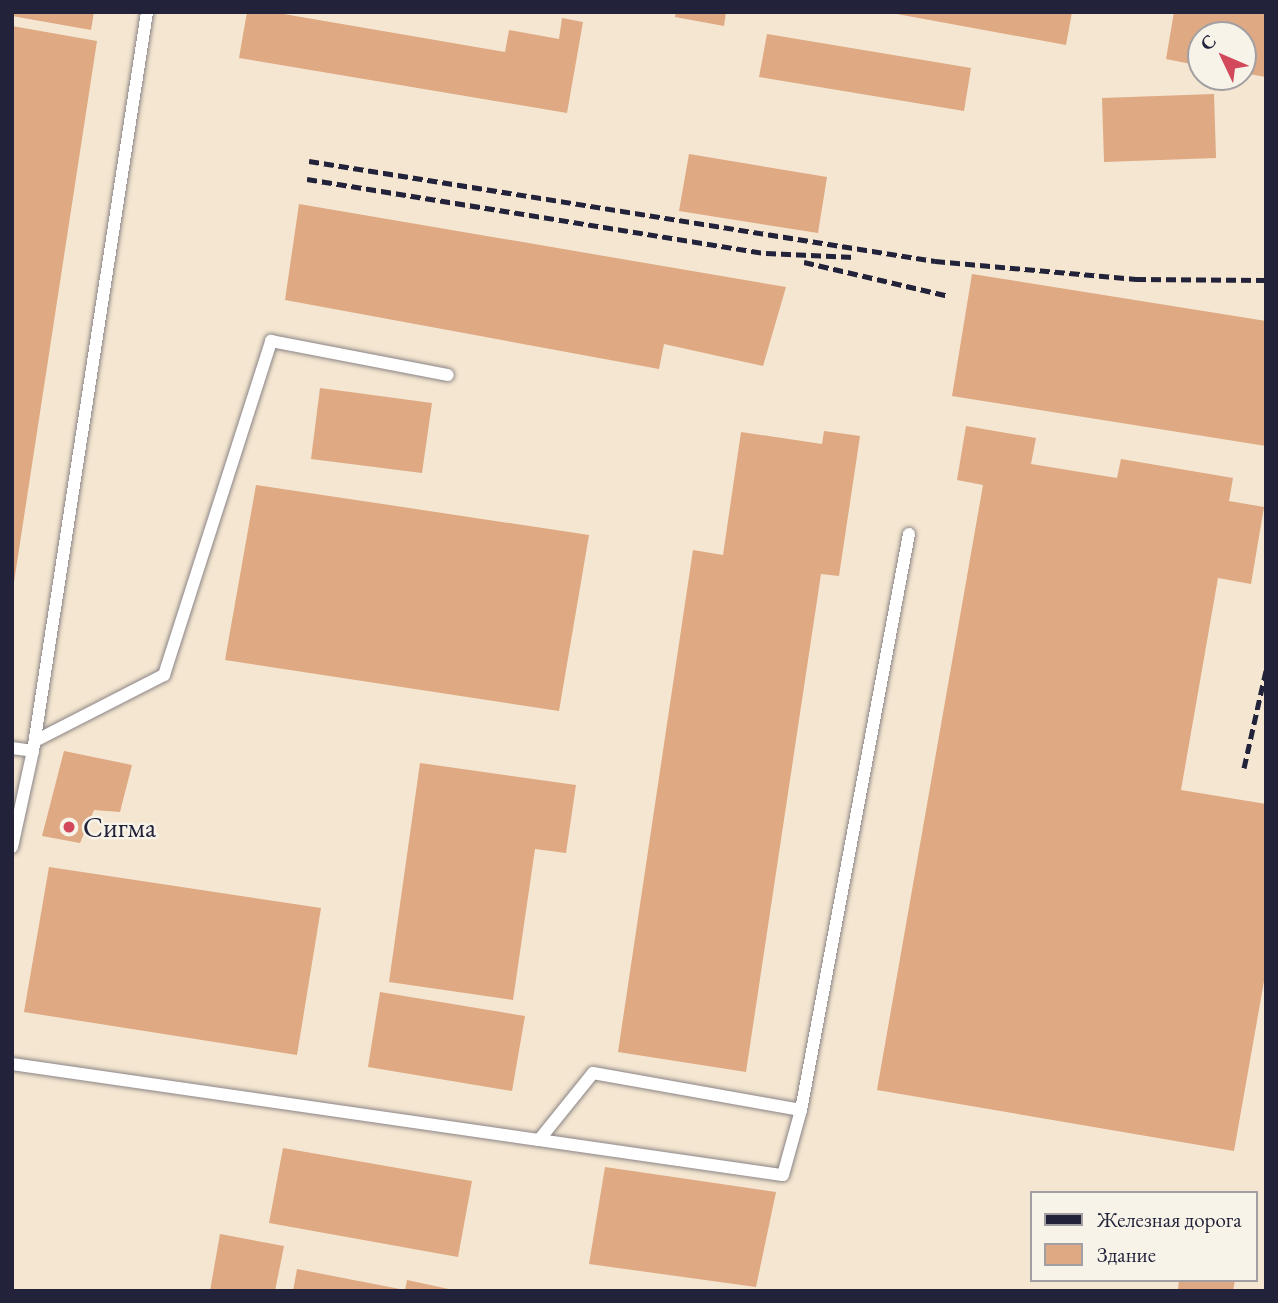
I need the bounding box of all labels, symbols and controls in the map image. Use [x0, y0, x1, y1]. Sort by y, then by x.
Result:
north arrow [1187, 21, 1257, 91]
text: С [1194, 29, 1222, 56]
place label: Сигма [83, 810, 156, 844]
marker: Сигма [61, 819, 77, 835]
legend [1030, 1191, 1257, 1282]
text: Железная дорога [1097, 1206, 1242, 1233]
text: Здание [1097, 1241, 1156, 1268]

